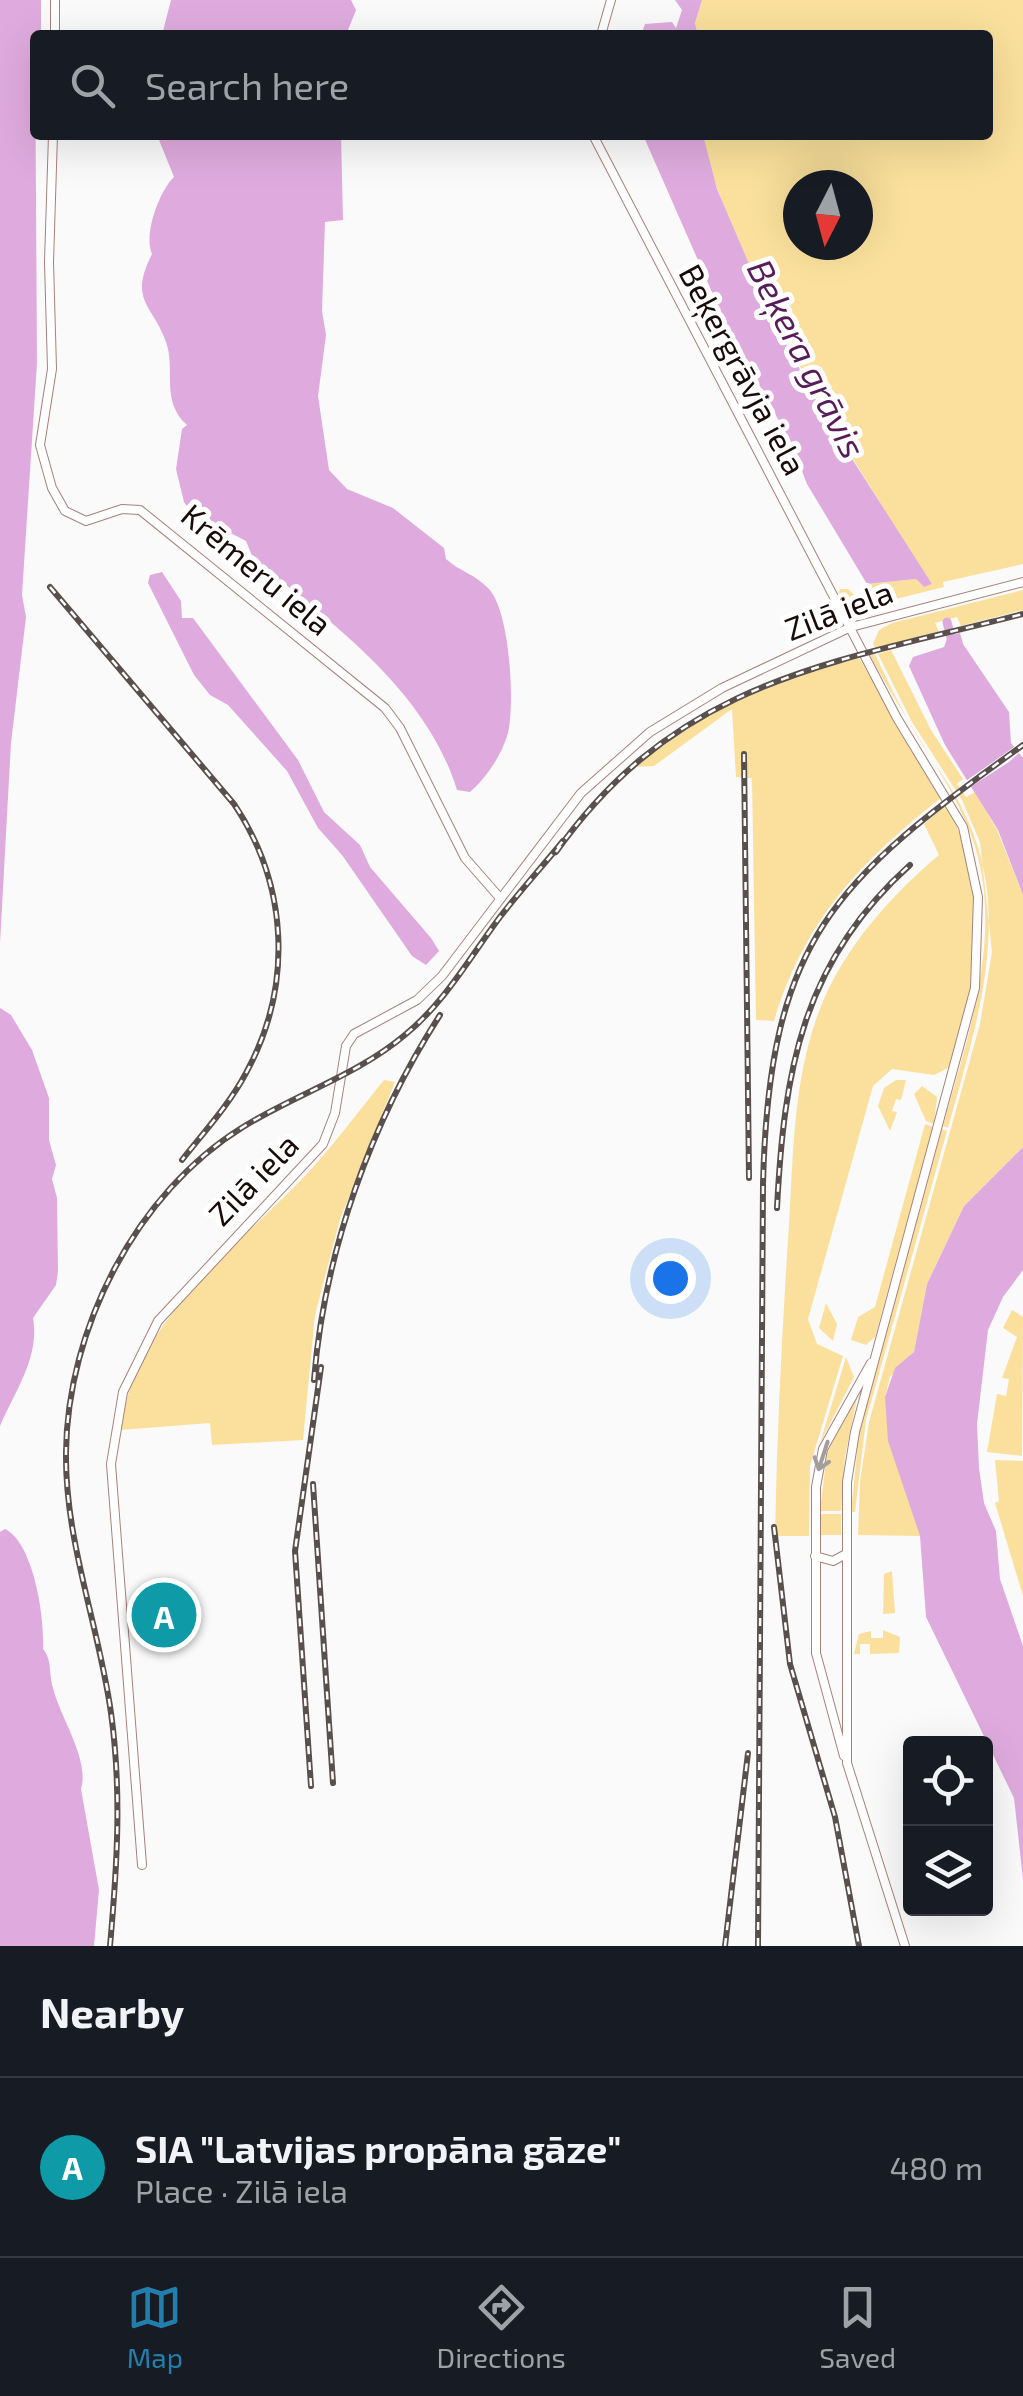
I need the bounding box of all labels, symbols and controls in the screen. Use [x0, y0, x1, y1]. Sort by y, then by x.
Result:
search box [30, 30, 993, 140]
icon: search [65, 58, 120, 113]
text: Search here [145, 62, 349, 108]
north arrow [783, 170, 873, 260]
water label: Beķera grāvis [737, 252, 876, 466]
street label: Beķergrāvja iela [670, 257, 815, 482]
street label: Krēmeru iela [175, 495, 340, 642]
street label: Zilā iela [779, 571, 898, 647]
street label: Zilā iela [200, 1125, 305, 1232]
your location [645, 1253, 696, 1304]
one-way arrow [813, 1439, 831, 1471]
pin: A [132, 1578, 196, 1652]
map controls [903, 1736, 993, 1916]
button: locate [903, 1736, 993, 1826]
button: layers [903, 1826, 993, 1916]
text: Nearby [40, 1986, 184, 2036]
text: SIA "Latvijas propāna gāze" [135, 2125, 621, 2171]
text: A [62, 2148, 83, 2186]
text: 480 m [889, 2148, 983, 2186]
text: Place · Zilā iela [135, 2171, 348, 2209]
tab: Map [127, 2280, 183, 2374]
tab: Directions [437, 2280, 566, 2374]
tab: Saved [819, 2280, 896, 2374]

